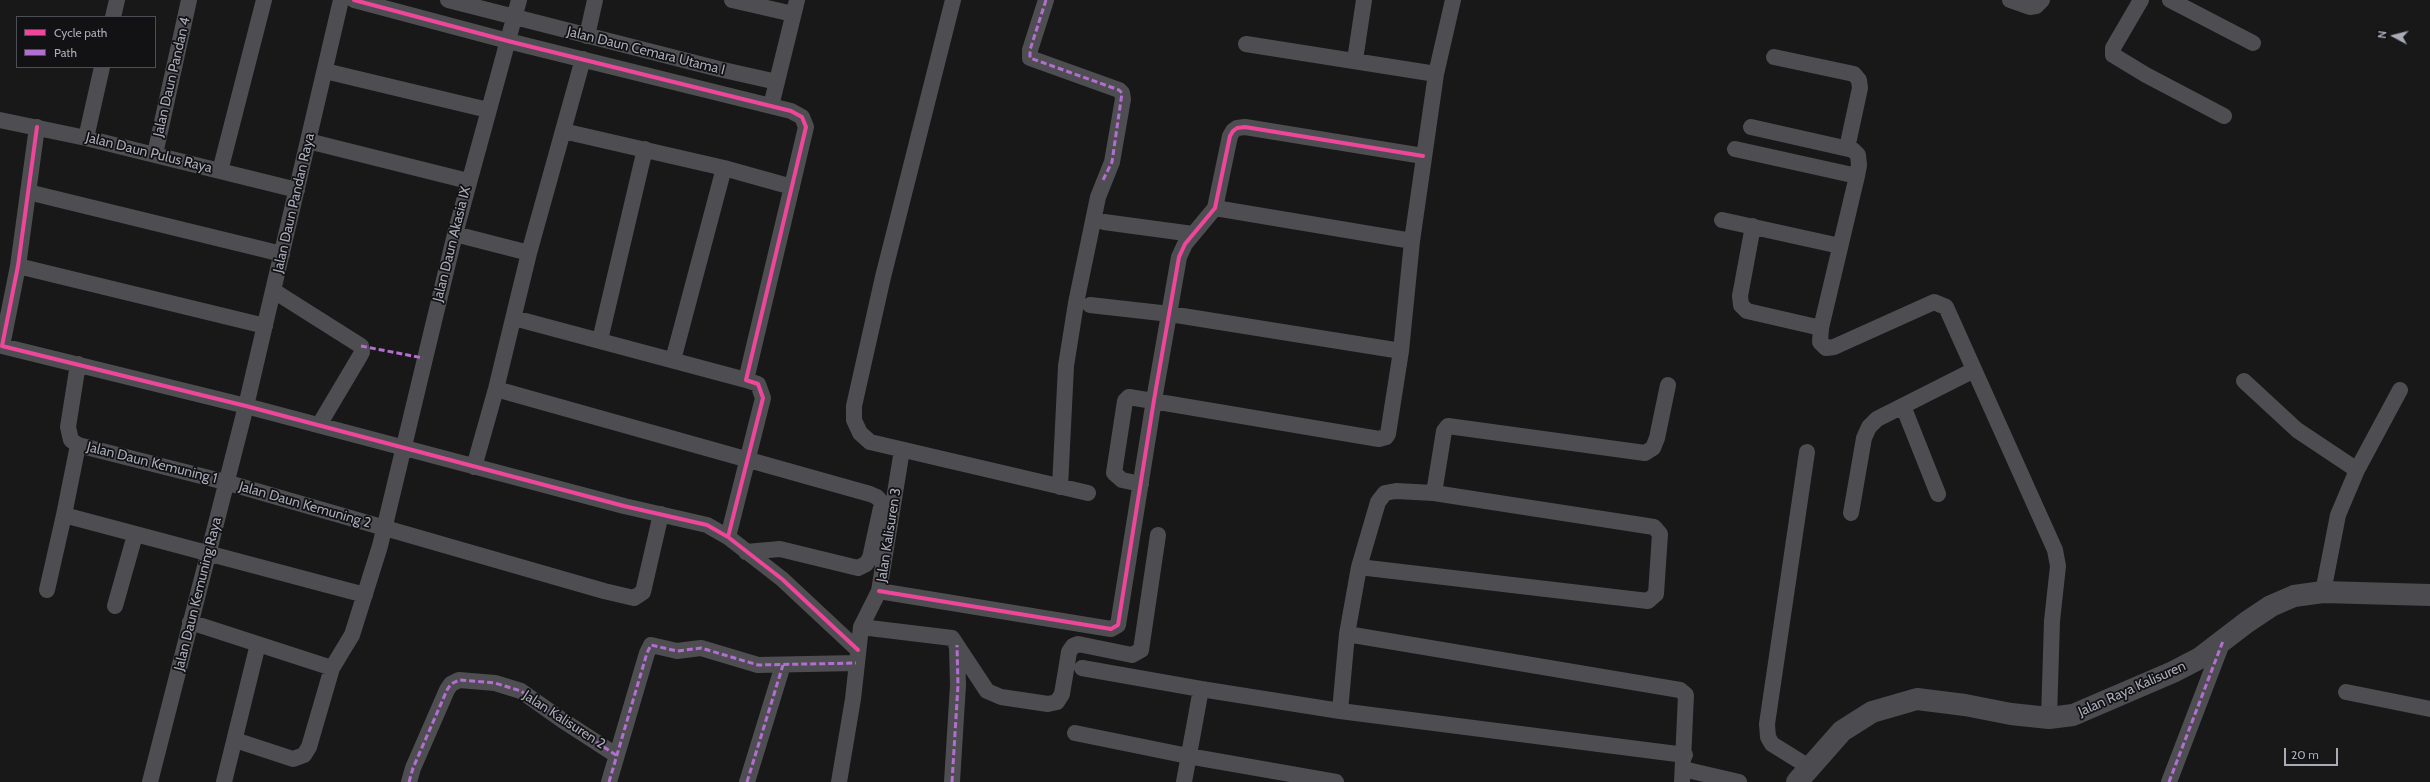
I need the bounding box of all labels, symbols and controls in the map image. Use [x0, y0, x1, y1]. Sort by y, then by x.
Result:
legend [16, 16, 156, 68]
street label: Jalan Daun Pandan 4 [150, 16, 194, 138]
north arrow [2374, 16, 2414, 56]
street label: Jalan Daun Cemara Utama I [565, 23, 727, 79]
text: Cycle path [54, 25, 107, 40]
text: N [2375, 30, 2390, 39]
text: Path [54, 45, 77, 60]
street label: Jalan Daun Pulus Raya [84, 129, 214, 177]
street label: Jalan Daun Pandan Raya [270, 132, 318, 274]
street label: Jalan Daun Akasia IX [430, 185, 474, 303]
street label: Jalan Daun Kemuning 1 [85, 439, 219, 487]
street label: Jalan Daun Kemuning 2 [237, 478, 373, 532]
street label: Jalan Kalisuren 3 [873, 487, 905, 583]
street label: Jalan Daun Kemuning Raya [171, 515, 225, 673]
street label: Jalan Raya Kalisuren [2076, 658, 2188, 720]
street label: Jalan Kalisuren 2 [520, 687, 608, 753]
scale bar [2286, 740, 2340, 766]
text: 20 m [2291, 747, 2319, 762]

